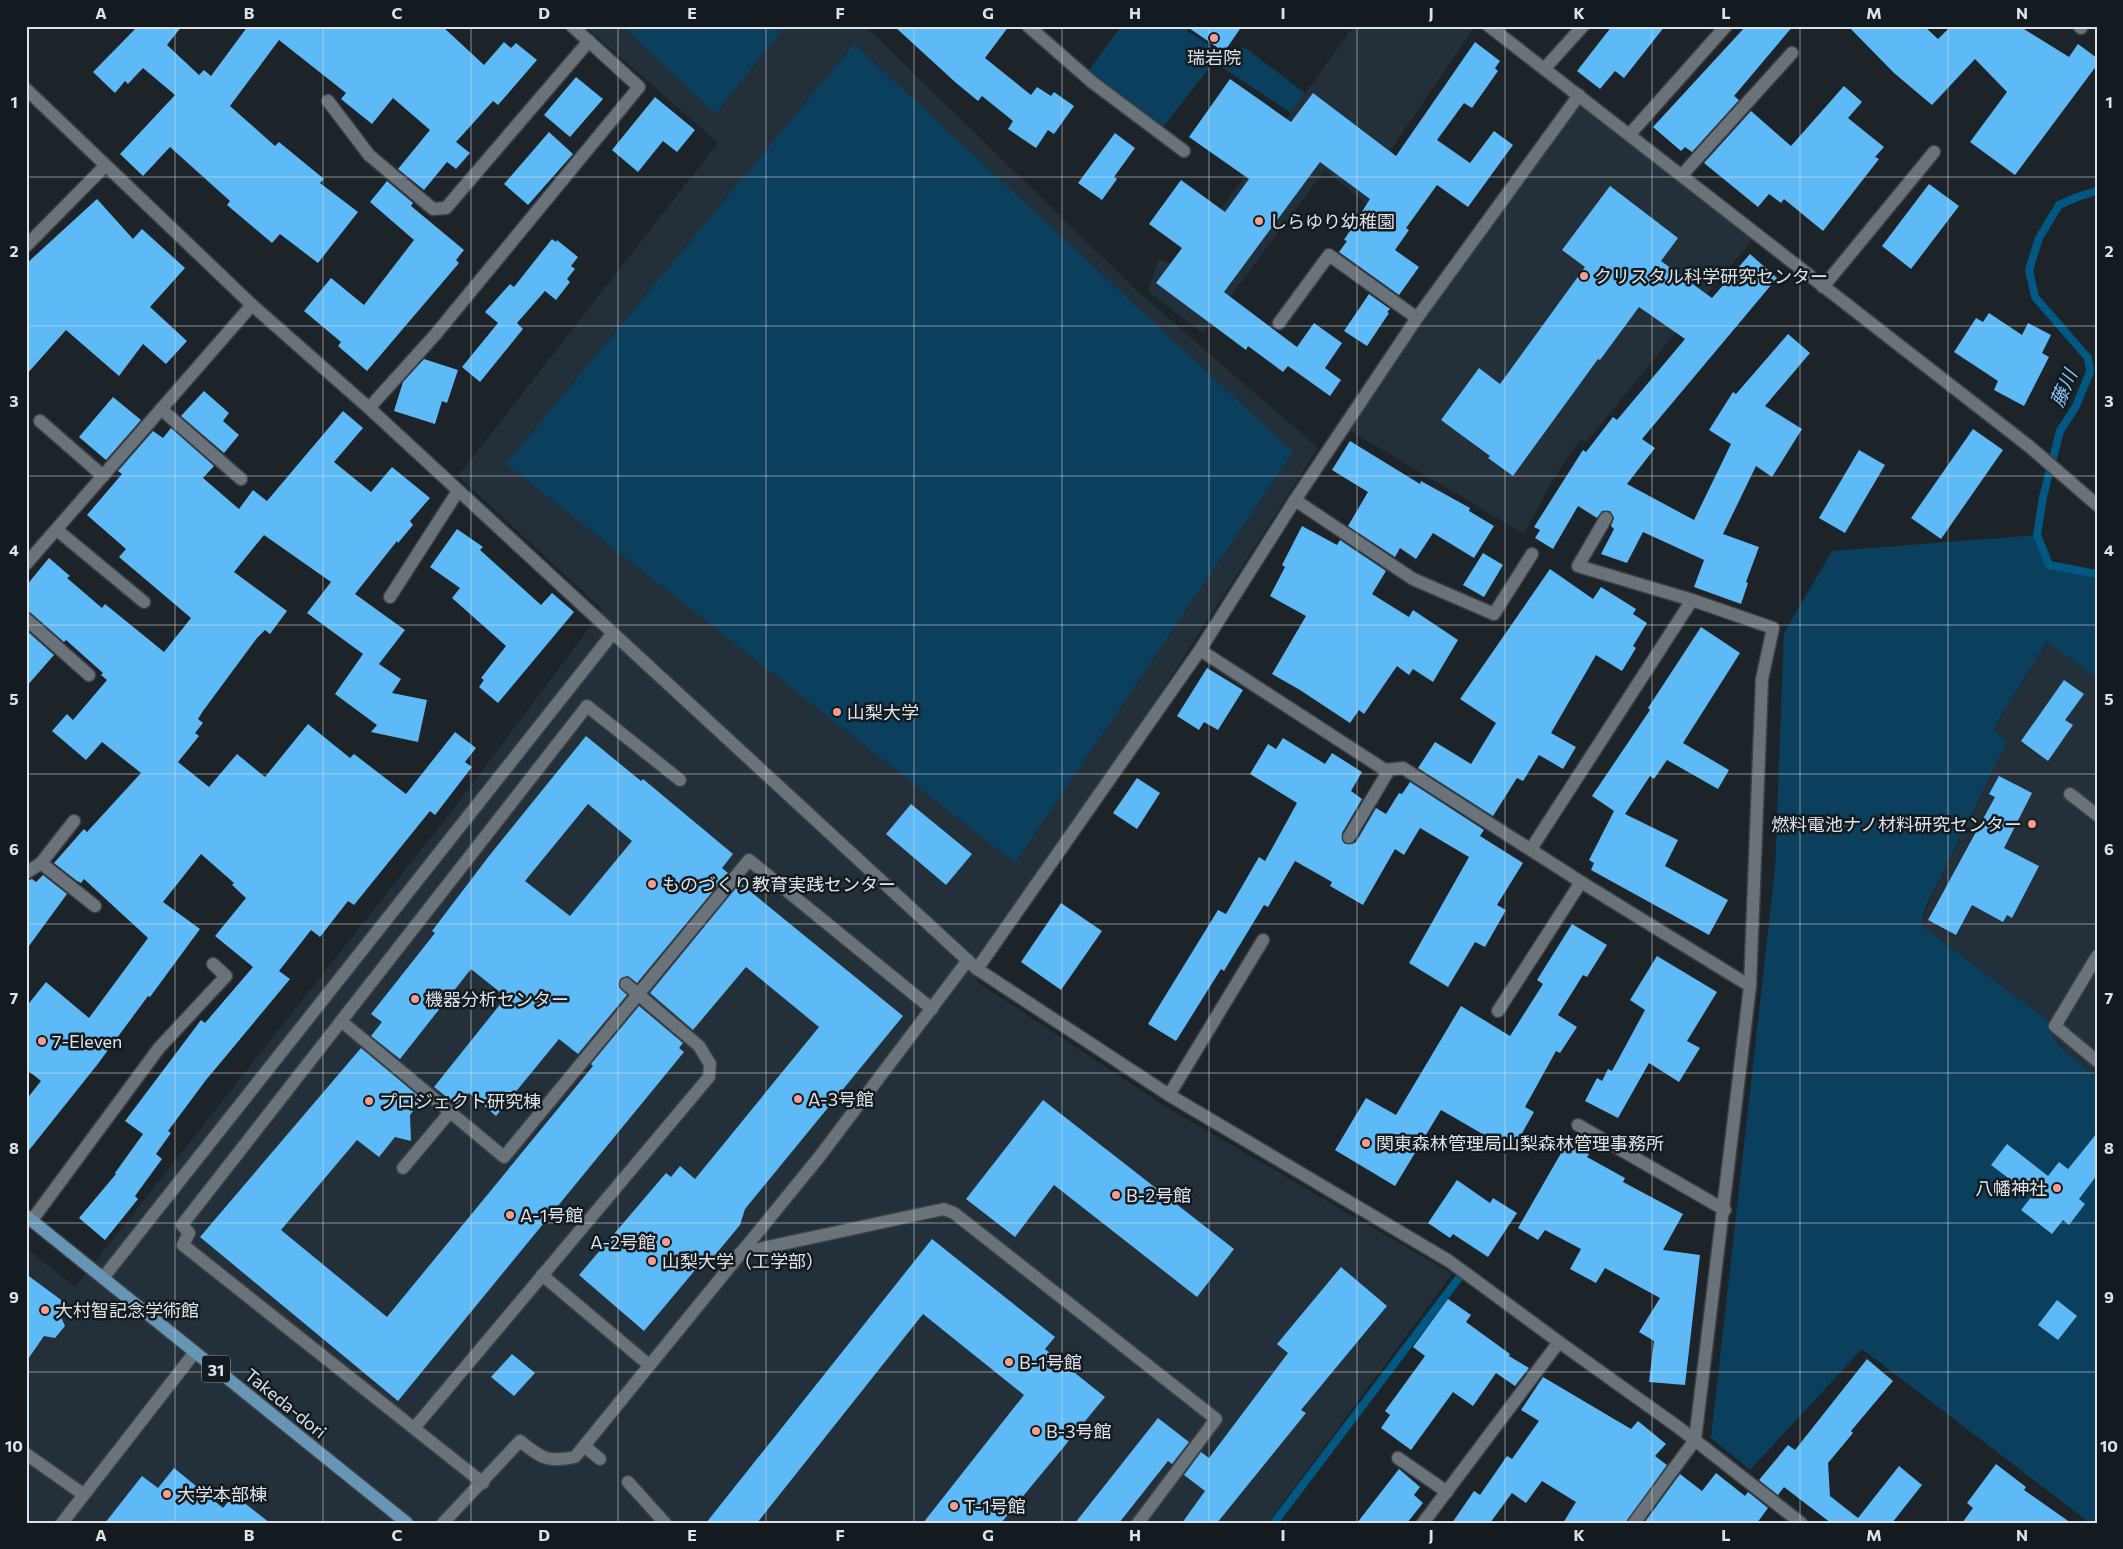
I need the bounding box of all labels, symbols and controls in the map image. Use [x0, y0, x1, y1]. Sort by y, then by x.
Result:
text: A [95, 3, 107, 22]
text: B [244, 3, 255, 22]
text: C [392, 3, 403, 22]
text: D [538, 3, 550, 22]
text: E [687, 3, 697, 22]
text: F [835, 3, 845, 22]
text: G [982, 3, 994, 22]
text: H [1129, 3, 1141, 22]
text: I [1280, 3, 1286, 22]
text: J [1428, 3, 1434, 22]
text: K [1573, 3, 1585, 22]
text: L [1721, 3, 1731, 22]
text: M [1866, 3, 1882, 22]
text: N [2016, 3, 2028, 22]
marker: 瑞岩院 [1208, 32, 1220, 44]
place label: 瑞岩院 [1187, 46, 1241, 68]
text: 1 [10, 92, 18, 111]
text: 1 [2105, 92, 2113, 111]
place label: しらゆり幼稚園 [1269, 210, 1395, 232]
marker: しらゆり幼稚園 [1253, 215, 1265, 227]
text: 2 [9, 241, 19, 260]
text: 2 [2104, 241, 2114, 260]
place label: クリスタル科学研究センター [1594, 265, 1828, 287]
marker: クリスタル科学研究センター [1578, 270, 1590, 282]
water label: 藤川 [2045, 364, 2082, 410]
text: 3 [9, 391, 19, 410]
text: 3 [2104, 391, 2114, 410]
text: 4 [9, 540, 19, 559]
text: 4 [2104, 540, 2114, 559]
text: 5 [9, 689, 19, 708]
text: 5 [2104, 689, 2114, 708]
place label: 山梨大学 [847, 701, 919, 723]
marker: 山梨大学 [831, 706, 843, 718]
place label: 燃料電池ナノ材料研究センター [1771, 813, 2022, 835]
marker: 燃料電池ナノ材料研究センター [2026, 818, 2038, 830]
text: 6 [9, 839, 19, 858]
text: 6 [2104, 839, 2114, 858]
place label: ものづくり教育実践センター [662, 873, 896, 895]
marker: ものづくり教育実践センター [646, 878, 658, 890]
text: 7 [10, 988, 19, 1007]
place label: 機器分析センター [425, 988, 569, 1010]
text: 7 [2105, 988, 2114, 1007]
marker: 機器分析センター [409, 993, 421, 1005]
place label: 7-Eleven [52, 1030, 122, 1052]
marker: 7-Eleven [36, 1035, 48, 1047]
place label: A-3号館 [808, 1088, 874, 1110]
place label: プロジェクト研究棟 [379, 1090, 541, 1112]
marker: A-3号館 [792, 1093, 804, 1105]
marker: プロジェクト研究棟 [363, 1095, 375, 1107]
place label: 関東森林管理局山梨森林管理事務所 [1376, 1132, 1664, 1154]
marker: 関東森林管理局山梨森林管理事務所 [1360, 1137, 1372, 1149]
text: 8 [9, 1138, 19, 1157]
text: 8 [2104, 1138, 2114, 1157]
place label: 八幡神社 [1975, 1177, 2047, 1199]
marker: 八幡神社 [2051, 1182, 2063, 1194]
place label: B-2号館 [1126, 1184, 1191, 1206]
marker: B-2号館 [1110, 1189, 1122, 1201]
place label: A-1号館 [520, 1204, 583, 1226]
marker: A-1号館 [504, 1209, 516, 1221]
place label: A-2号館 [590, 1231, 656, 1253]
marker: A-2号館 [660, 1236, 672, 1248]
place label: 山梨大学（工学部） [662, 1250, 824, 1272]
marker: 山梨大学（工学部） [646, 1255, 658, 1267]
text: 9 [9, 1287, 19, 1306]
text: 9 [2104, 1287, 2114, 1306]
place label: 大村智記念学術館 [55, 1299, 199, 1321]
marker: 大村智記念学術館 [39, 1304, 51, 1316]
place label: B-1号館 [1019, 1351, 1082, 1373]
road number: 31 [202, 1356, 230, 1382]
marker: B-1号館 [1003, 1356, 1015, 1368]
street label: Takeda-dori [241, 1363, 331, 1443]
place label: B-3号館 [1046, 1420, 1112, 1442]
marker: B-3号館 [1030, 1425, 1042, 1437]
text: 10 [5, 1436, 23, 1455]
text: 10 [2100, 1436, 2118, 1455]
place label: 大学本部棟 [177, 1483, 267, 1505]
marker: 大学本部棟 [161, 1488, 173, 1500]
place label: T-1号館 [964, 1495, 1026, 1517]
marker: T-1号館 [948, 1500, 960, 1512]
text: A [95, 1525, 107, 1544]
text: B [244, 1525, 255, 1544]
text: C [392, 1525, 403, 1544]
text: D [538, 1525, 550, 1544]
text: E [687, 1525, 697, 1544]
text: F [835, 1525, 845, 1544]
text: G [982, 1525, 994, 1544]
text: H [1129, 1525, 1141, 1544]
text: I [1280, 1525, 1286, 1544]
text: J [1428, 1525, 1434, 1544]
text: K [1573, 1525, 1585, 1544]
text: L [1721, 1525, 1731, 1544]
text: M [1866, 1525, 1882, 1544]
text: N [2016, 1525, 2028, 1544]

